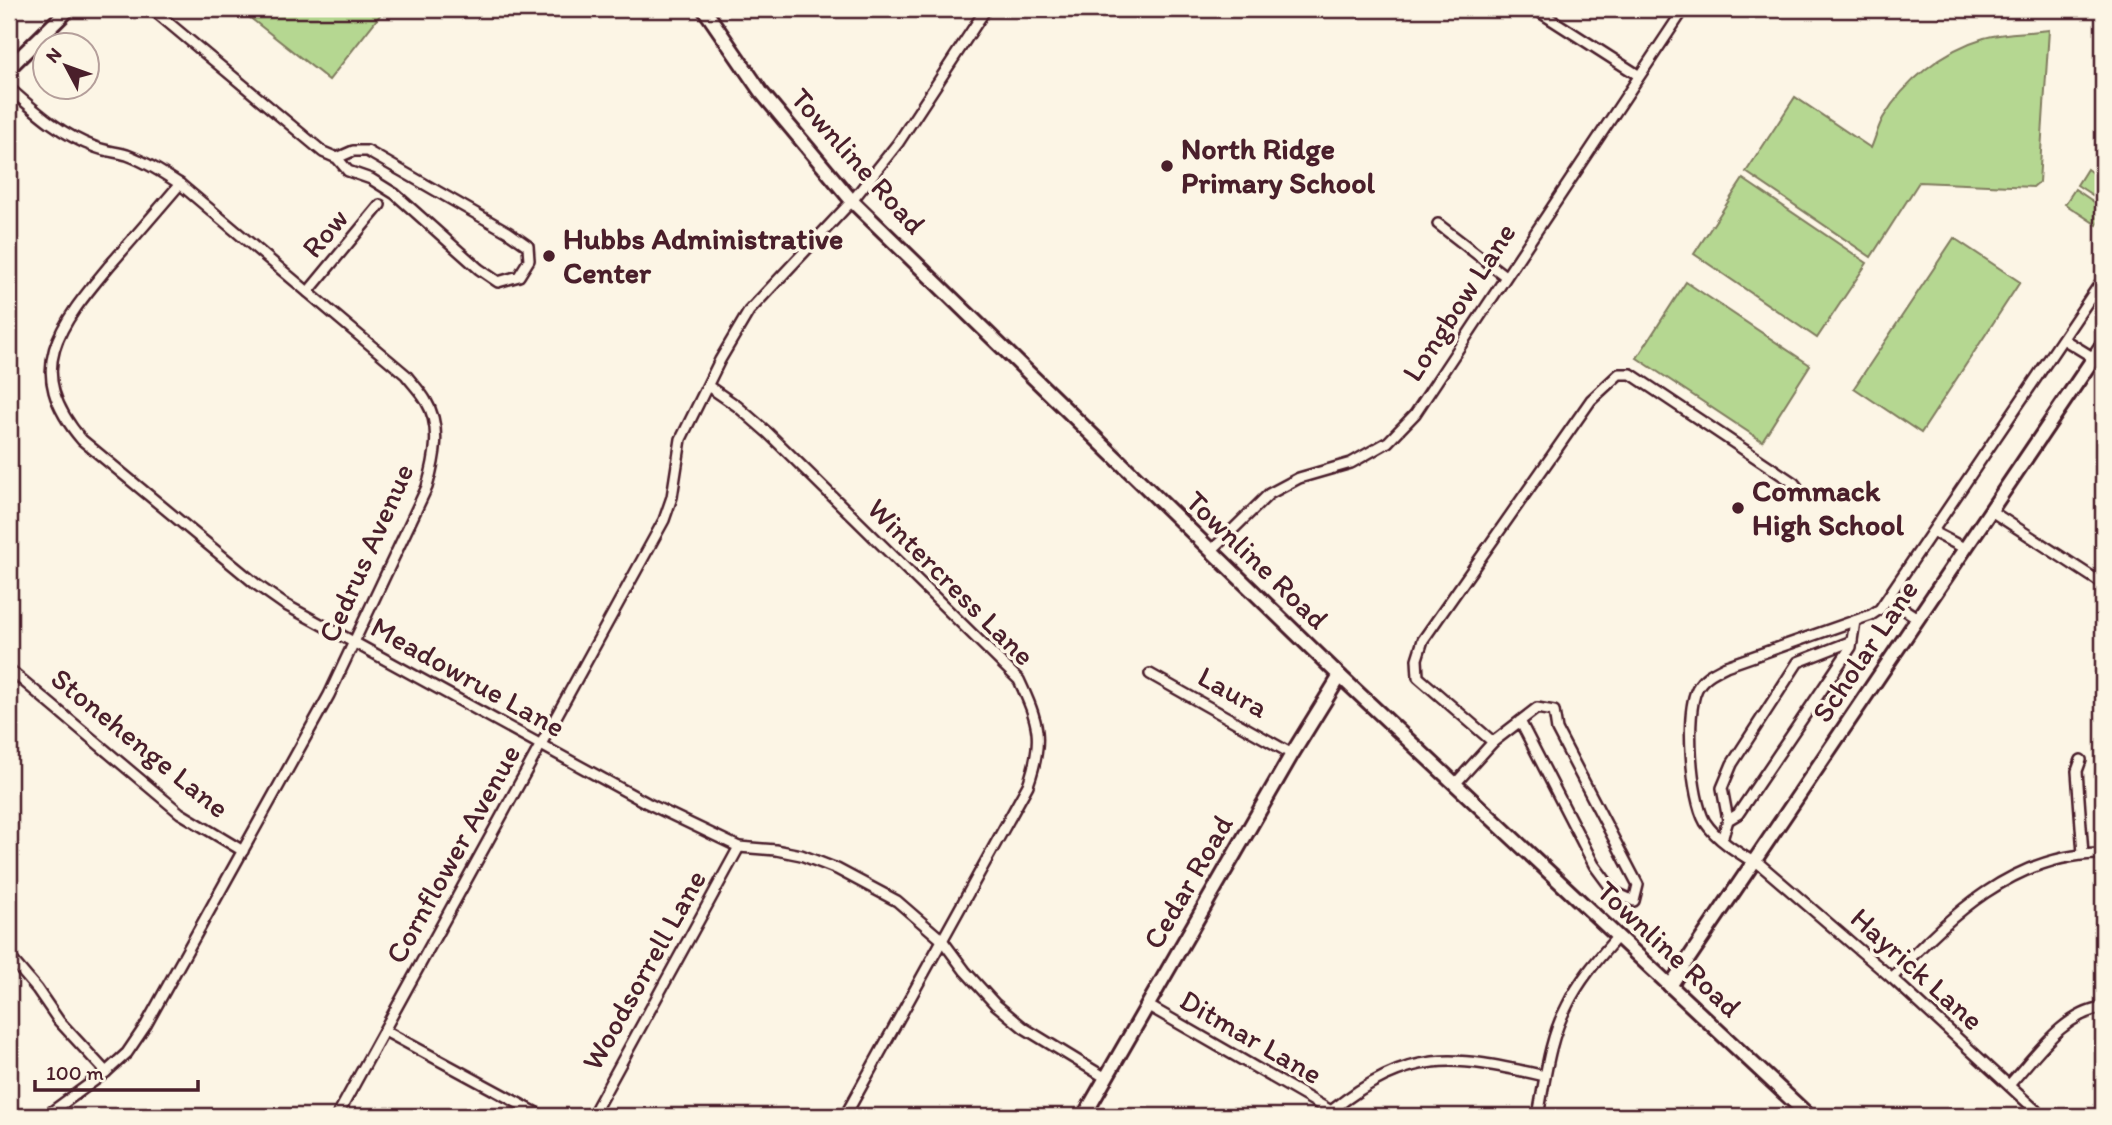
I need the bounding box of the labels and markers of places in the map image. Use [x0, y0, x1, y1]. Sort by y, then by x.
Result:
place label: North Ridge Primary School [1181, 130, 1375, 201]
marker: North Ridge Primary School [1159, 158, 1175, 174]
place label: Hubbs Administrative Center [563, 220, 843, 291]
marker: Hubbs Administrative Center [541, 248, 557, 264]
place label: Commack High School [1752, 472, 1905, 543]
marker: Commack High School [1730, 500, 1746, 516]

